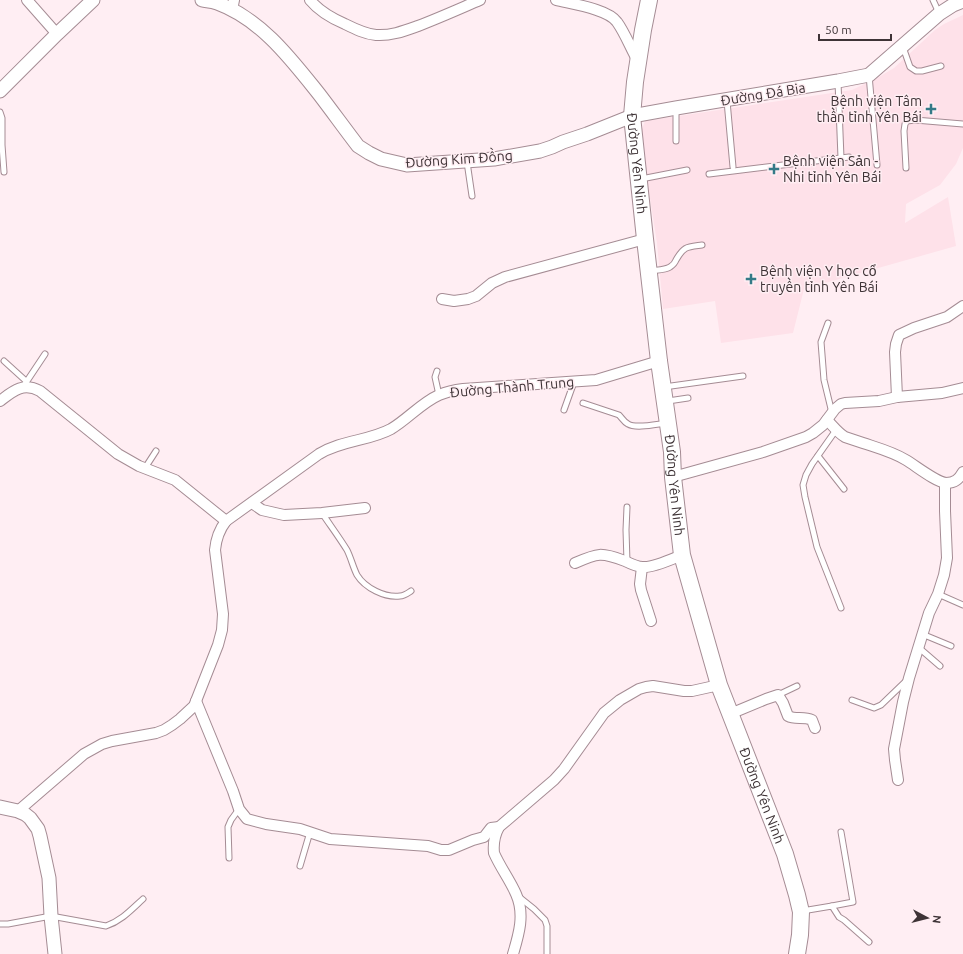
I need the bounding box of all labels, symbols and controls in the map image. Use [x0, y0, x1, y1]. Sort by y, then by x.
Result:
scale bar [819, 16, 891, 42]
text: 50 m [825, 23, 852, 36]
street label: Đường Đá Bia [719, 79, 807, 109]
place label: Bệnh viện Tâm thần tỉnh Yên Bái [816, 93, 922, 125]
marker: Bệnh viện Tâm thần tỉnh Yên Bái [925, 103, 937, 115]
street label: Đường Yên Ninh [624, 112, 650, 215]
street label: Đường Kim Đồng [405, 145, 513, 171]
place label: Bệnh viện Sản - Nhi tỉnh Yên Bái [783, 153, 881, 185]
marker: Bệnh viện Sản - Nhi tỉnh Yên Bái [768, 163, 780, 175]
place label: Bệnh viện Y học cổ truyền tỉnh Yên Bái [760, 263, 878, 295]
marker: Bệnh viện Y học cổ truyền tỉnh Yên Bái [745, 273, 757, 285]
street label: Đường Thành Trung [449, 374, 575, 400]
street label: Đường Yên Ninh [662, 433, 688, 537]
street label: Đường Yên Ninh [736, 745, 788, 846]
north arrow [907, 898, 947, 938]
text: N [930, 914, 943, 924]

